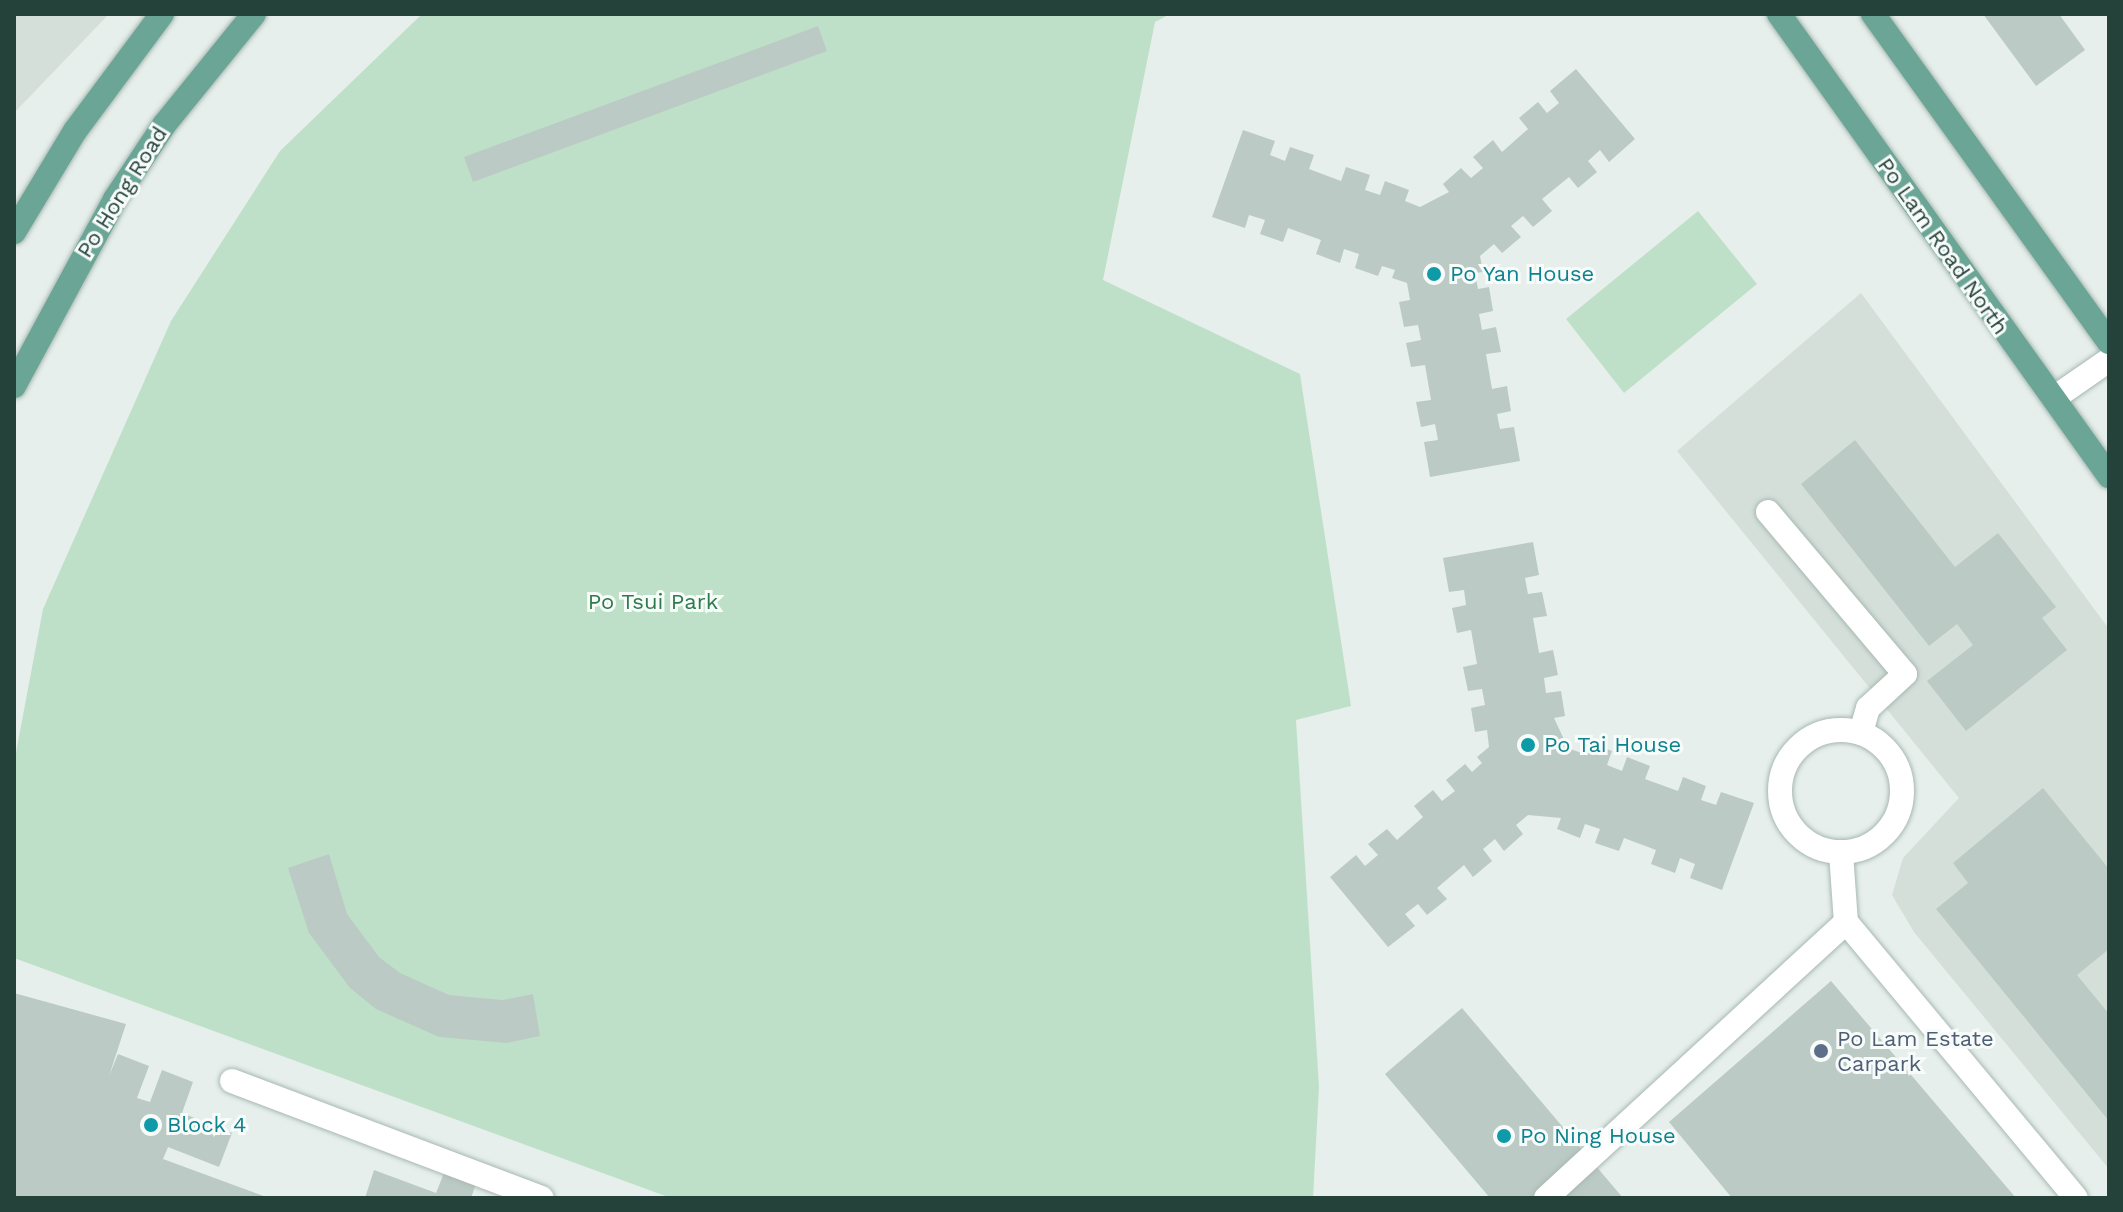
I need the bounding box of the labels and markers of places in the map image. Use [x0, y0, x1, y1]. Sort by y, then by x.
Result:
place label: Po Yan House [1450, 261, 1595, 287]
marker: Po Yan House [1425, 265, 1443, 283]
place label: Po Tai House [1544, 732, 1682, 758]
marker: Po Tai House [1519, 736, 1537, 754]
place label: Po Lam Estate Carpark [1837, 1025, 1994, 1076]
marker: Po Lam Estate Carpark [1812, 1042, 1830, 1060]
place label: Block 4 [167, 1112, 247, 1138]
marker: Block 4 [142, 1116, 160, 1134]
place label: Po Ning House [1520, 1123, 1676, 1149]
marker: Po Ning House [1495, 1127, 1513, 1145]

